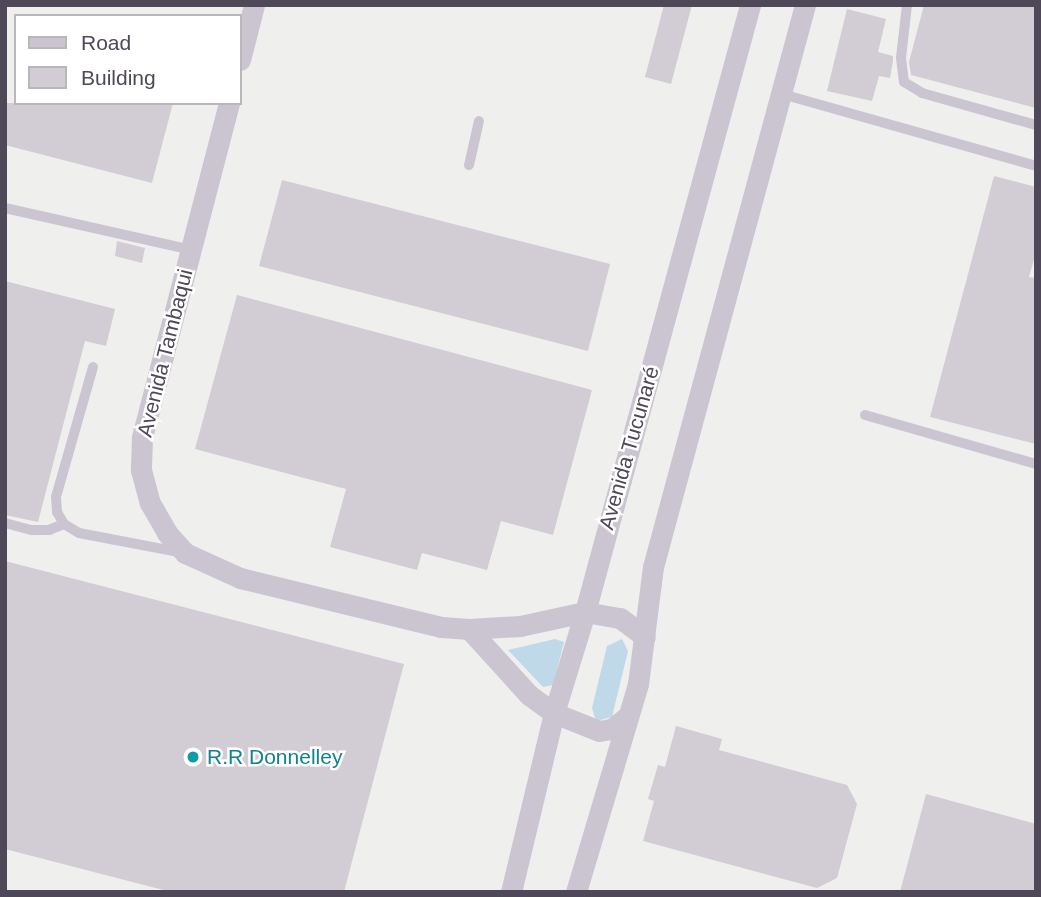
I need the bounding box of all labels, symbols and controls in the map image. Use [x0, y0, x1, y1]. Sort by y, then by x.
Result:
legend [14, 14, 242, 105]
text: Road [81, 31, 131, 54]
text: Building [81, 66, 156, 89]
street label: Avenida Tambaqui [132, 266, 198, 440]
street label: Avenida Tucunaré [594, 363, 664, 533]
place label: R.R Donnelley [207, 744, 342, 770]
marker: R.R Donnelley [185, 749, 201, 765]

